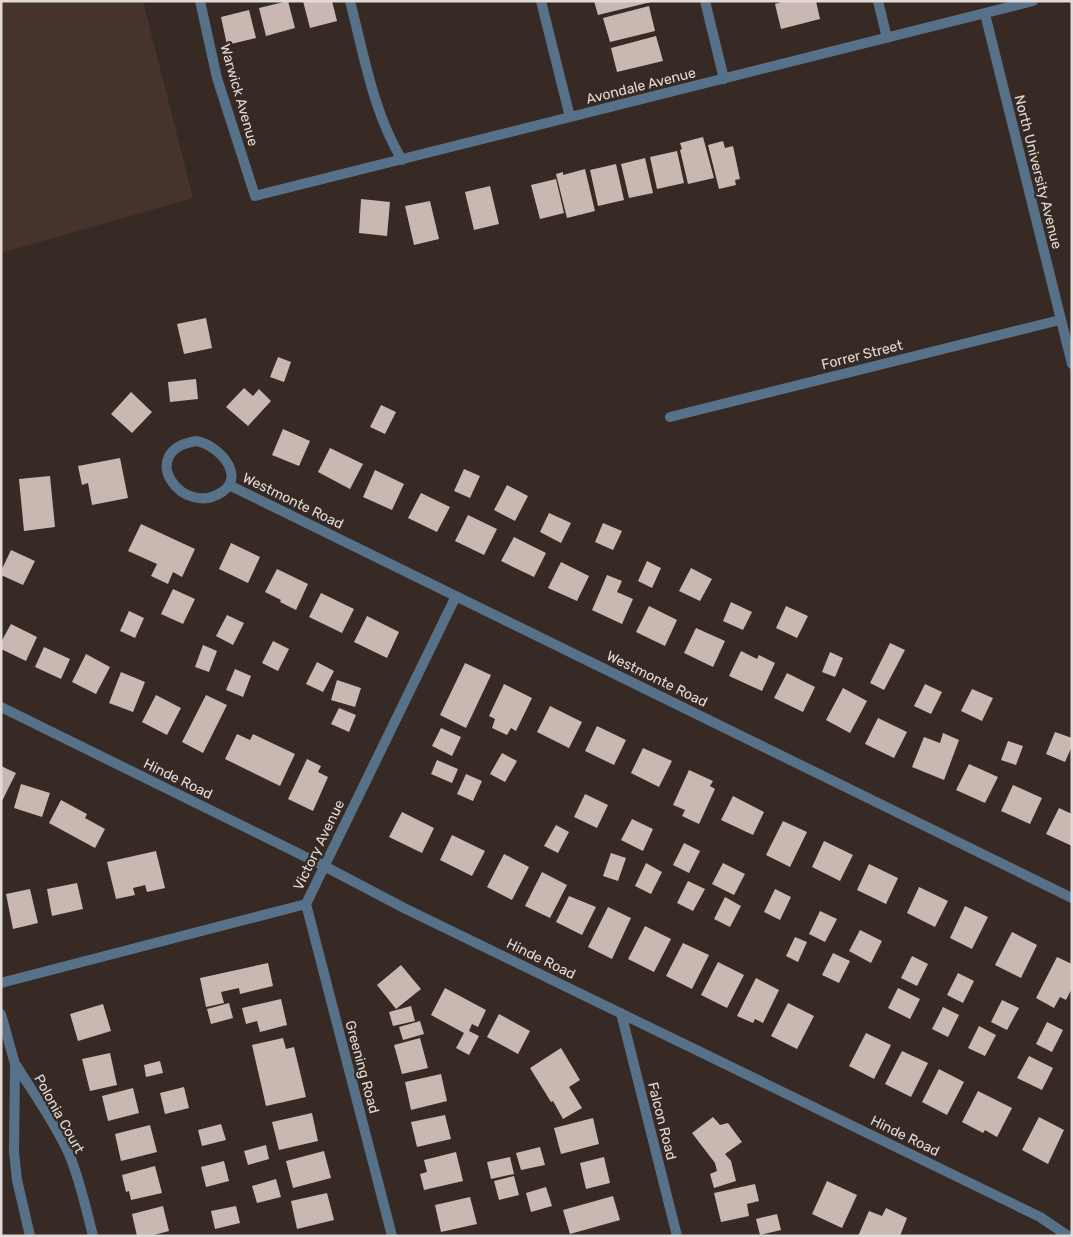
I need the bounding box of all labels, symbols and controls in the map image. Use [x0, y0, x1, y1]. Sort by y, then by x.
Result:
street label: Warwick Avenue [216, 42, 262, 148]
street label: Avondale Avenue [584, 64, 698, 108]
street label: North University Avenue [1011, 93, 1065, 251]
street label: Forrer Street [820, 337, 905, 373]
street label: Westmonte Road [240, 469, 346, 533]
street label: Westmonte Road [604, 647, 710, 711]
street label: Hinde Road [141, 755, 215, 803]
street label: Victory Avenue [290, 797, 348, 893]
street label: Hinde Road [504, 935, 578, 983]
street label: Greening Road [341, 1019, 383, 1115]
street label: Polonia Court [30, 1071, 88, 1157]
street label: Falcon Road [644, 1080, 680, 1162]
street label: Hinde Road [868, 1112, 942, 1160]

